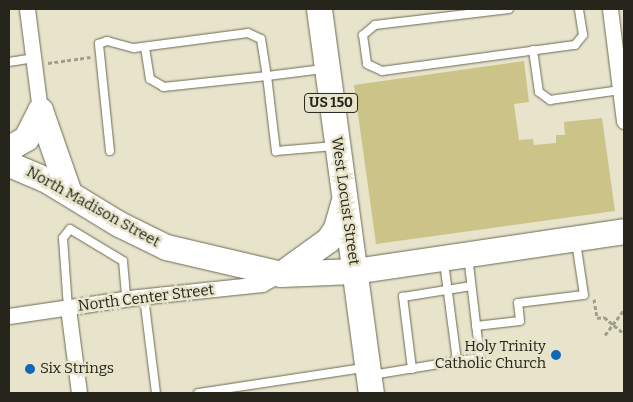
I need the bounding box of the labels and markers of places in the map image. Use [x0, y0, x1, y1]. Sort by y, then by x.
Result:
place label: Holy Trinity Catholic Church [435, 337, 546, 372]
marker: Holy Trinity Catholic Church [550, 349, 562, 361]
place label: Six Strings [40, 360, 114, 378]
marker: Six Strings [24, 363, 36, 375]

